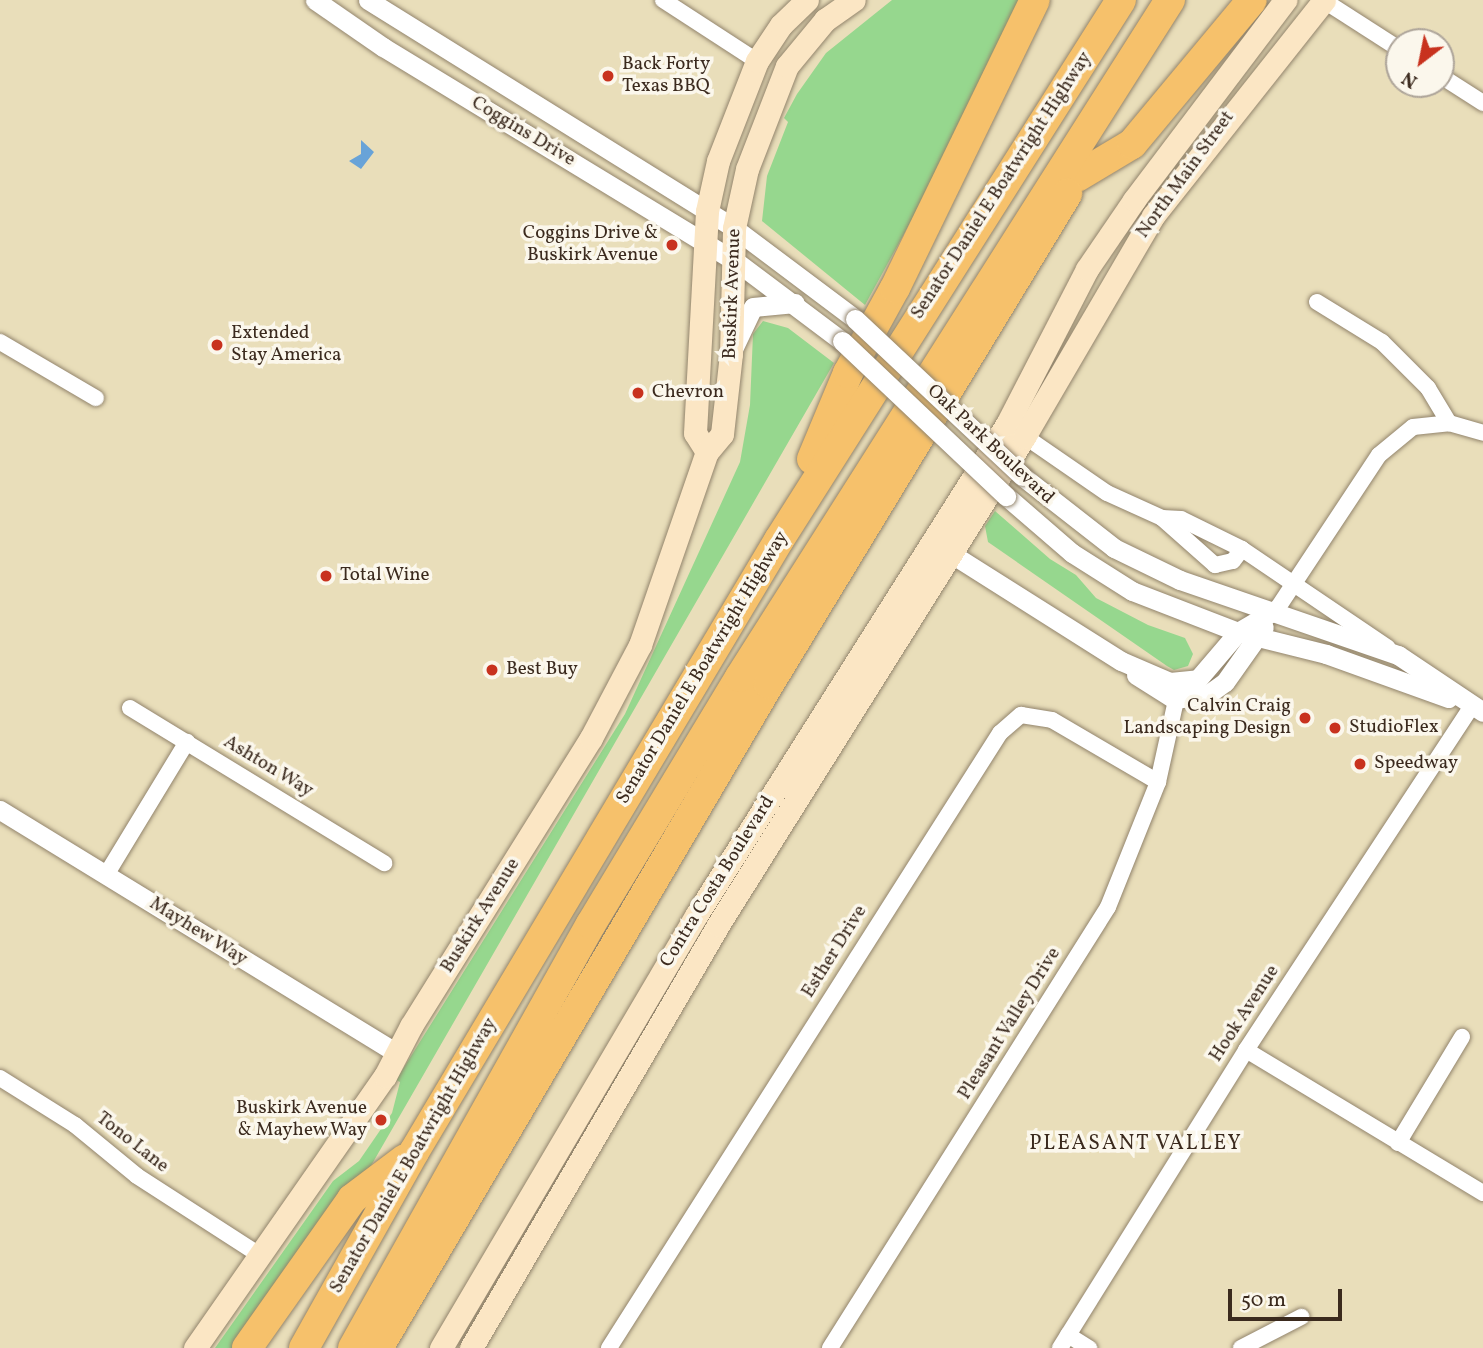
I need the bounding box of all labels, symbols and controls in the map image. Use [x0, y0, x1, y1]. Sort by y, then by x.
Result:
north arrow [1385, 28, 1455, 98]
street label: Senator Daniel E Boatwright Highway [907, 48, 1097, 324]
place label: Back Forty Texas BBQ [622, 54, 710, 98]
text: N [1397, 64, 1423, 94]
marker: Back Forty Texas BBQ [600, 68, 616, 84]
street label: Coggins Drive [467, 92, 579, 172]
street label: North Main Street [1132, 107, 1240, 243]
place label: Coggins Drive & Buskirk Avenue [523, 223, 658, 267]
street label: Buskirk Avenue [719, 228, 747, 360]
marker: Coggins Drive & Buskirk Avenue [664, 237, 680, 253]
place label: Extended Stay America [231, 323, 342, 367]
marker: Extended Stay America [209, 337, 225, 353]
street label: Oak Park Boulevard [922, 380, 1058, 510]
place label: Chevron [652, 382, 724, 404]
marker: Chevron [630, 385, 646, 401]
street label: Senator Daniel E Boatwright Highway [612, 527, 794, 809]
place label: Total Wine [340, 565, 430, 587]
marker: Total Wine [318, 568, 334, 584]
place label: Best Buy [506, 659, 578, 681]
marker: Best Buy [484, 662, 500, 678]
place label: Calvin Craig Landscaping Design [1124, 696, 1291, 740]
marker: Calvin Craig Landscaping Design [1297, 710, 1313, 726]
place label: StudioFlex [1349, 717, 1439, 739]
marker: StudioFlex [1327, 720, 1343, 736]
street label: Ashton Way [219, 731, 317, 803]
place label: Speedway [1374, 753, 1458, 775]
marker: Speedway [1352, 756, 1368, 772]
street label: Contra Costa Boulevard [656, 792, 780, 972]
street label: Buskirk Avenue [437, 854, 525, 978]
street label: Mayhew Way [144, 893, 252, 971]
street label: Esther Drive [798, 902, 872, 1002]
street label: Pleasant Valley Drive [954, 943, 1066, 1105]
street label: Hook Avenue [1205, 961, 1285, 1067]
street label: Senator Daniel E Boatwright Highway [326, 1014, 502, 1298]
place label: Buskirk Avenue & Mayhew Way [236, 1098, 367, 1142]
street label: Tono Lane [91, 1108, 173, 1178]
marker: Buskirk Avenue & Mayhew Way [373, 1112, 389, 1128]
district label: PLEASANT VALLEY [1030, 1131, 1242, 1157]
scale bar [1231, 1274, 1345, 1318]
text: 50 m [1241, 1286, 1286, 1315]

